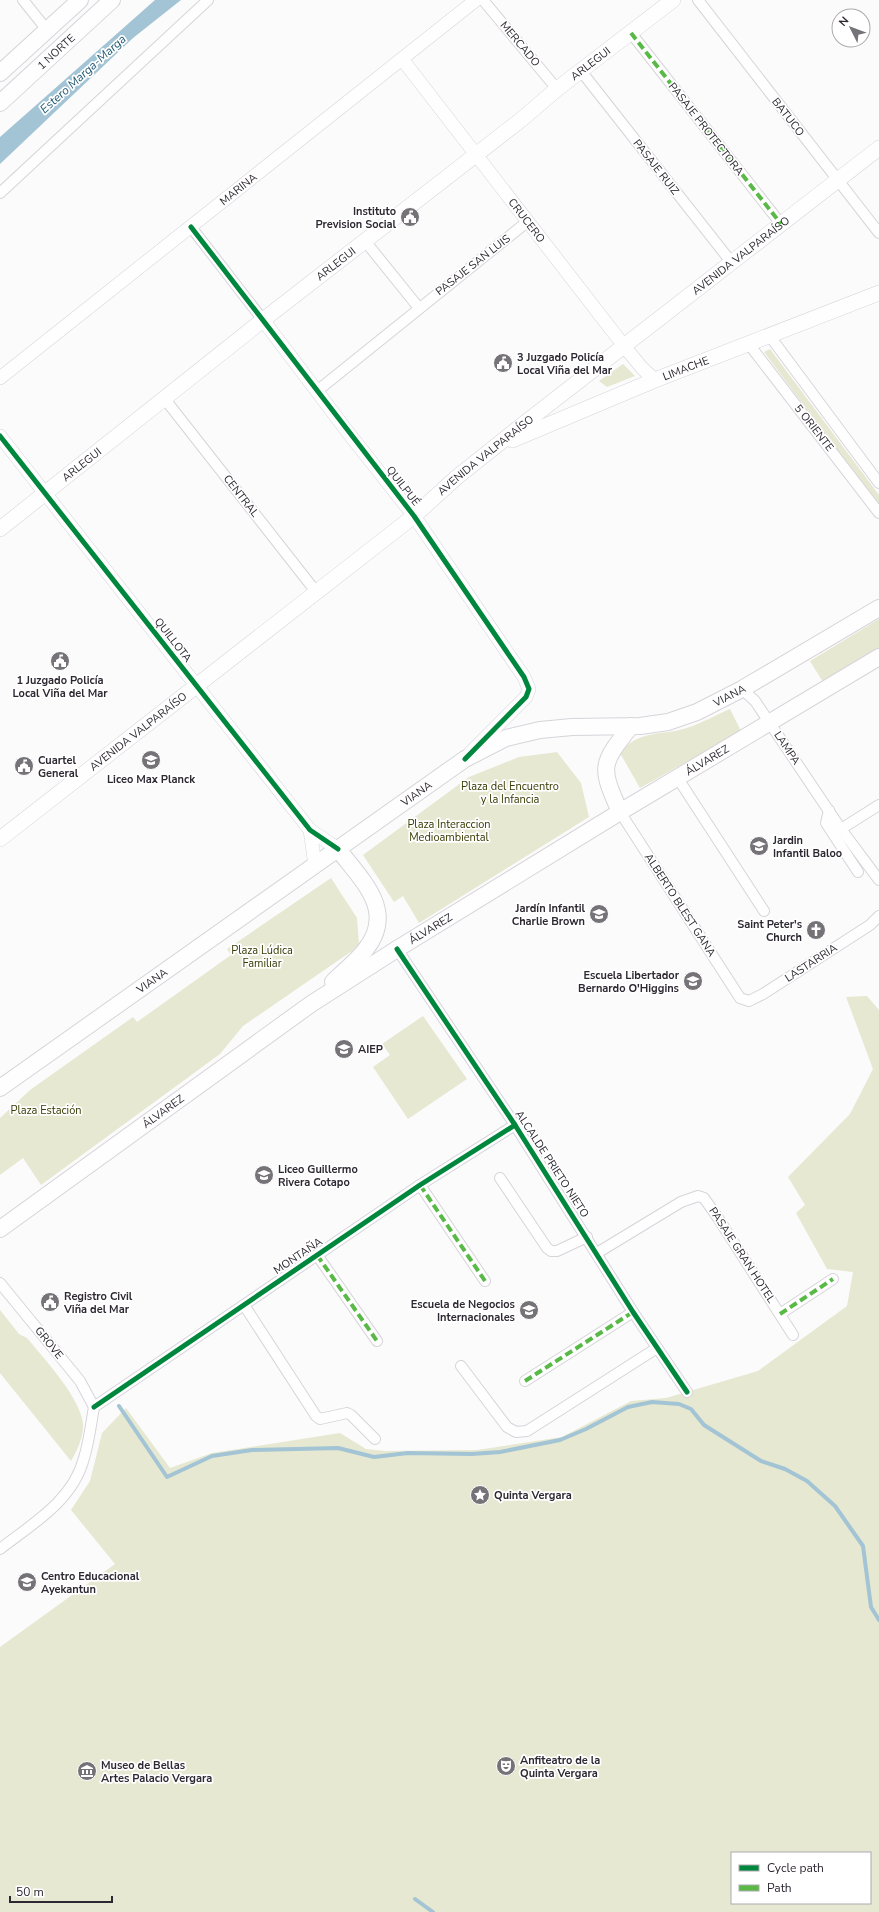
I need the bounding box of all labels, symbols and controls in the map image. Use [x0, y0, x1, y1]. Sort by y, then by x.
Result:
north arrow [831, 8, 871, 48]
text: N [836, 14, 852, 30]
street label: MERCADO [497, 18, 543, 70]
street label: 1 NORTE [34, 30, 78, 73]
water label: Estero Marga-Marga [37, 31, 129, 117]
street label: ARLEGUI [567, 43, 613, 83]
street label: PASAJE PROTECTORA [665, 79, 747, 179]
street label: BATUCO [768, 95, 808, 139]
street label: PASAJE RUIZ [630, 136, 683, 198]
street label: MARINA [216, 169, 260, 208]
street label: CRUCERO [505, 195, 549, 246]
place label: Instituto Prevision Social [316, 204, 396, 232]
public building icon: Instituto Prevision Social [399, 206, 421, 228]
street label: AVENIDA VALPARAÍSO [689, 213, 792, 298]
street label: PASAJE SAN LUIS [433, 231, 514, 299]
street label: ARLEGUI [313, 243, 359, 284]
place label: 3 Juzgado Policía Local Viña del Mar [517, 350, 613, 378]
public building icon: 3 Juzgado Policía Local Viña del Mar [492, 352, 514, 374]
street label: LIMACHE [660, 352, 711, 384]
street label: 5 ORIENTE [791, 401, 837, 455]
street label: AVENIDA VALPARAÍSO [434, 411, 537, 499]
street label: ARLEGUI [59, 444, 104, 485]
street label: QUILPUÉ [383, 462, 424, 509]
street label: CENTRAL [220, 472, 262, 520]
street label: QUILLOTA [151, 615, 195, 665]
public building icon: 1 Juzgado Policía Local Viña del Mar [49, 650, 71, 672]
place label: 1 Juzgado Policía Local Viña del Mar [12, 673, 108, 701]
street label: VIANA [710, 681, 748, 711]
street label: AVENIDA VALPARAÍSO [86, 689, 190, 774]
street label: LAMPA [770, 728, 804, 768]
street label: ÁLVAREZ [682, 741, 732, 779]
school or university icon: Liceo Max Planck [140, 749, 162, 771]
place label: Cuartel General [38, 753, 79, 781]
public building icon: Cuartel General [13, 755, 35, 777]
place label: Liceo Max Planck [107, 772, 196, 787]
street label: VIANA [397, 777, 435, 810]
park label: Plaza del Encuentro y la Infancia [461, 779, 559, 807]
park label: Plaza Interaccion Medioambiental [407, 817, 491, 845]
place label: Jardin Infantil Baloo [772, 833, 842, 861]
school or university icon: Jardin Infantil Baloo [748, 835, 770, 857]
street label: ALBERTO BLEST GANA [641, 850, 719, 960]
place label: Jardín Infantil Charlie Brown [512, 901, 585, 929]
school or university icon: Jardín Infantil Charlie Brown [588, 903, 610, 925]
street label: ÁLVAREZ [405, 909, 455, 948]
place label: Saint Peter's Church [737, 917, 802, 945]
church icon: Saint Peter's Church [805, 919, 827, 941]
street label: LASTARRIA [782, 940, 840, 986]
park label: Plaza Lúdica Familiar [231, 943, 293, 971]
street label: VIANA [133, 964, 170, 997]
place label: Escuela Libertador Bernardo O'Higgins [578, 968, 680, 996]
school or university icon: Escuela Libertador Bernardo O'Higgins [682, 970, 704, 992]
school or university icon: AIEP [333, 1038, 355, 1060]
place label: AIEP [358, 1042, 383, 1057]
street label: ÁLVAREZ [138, 1091, 187, 1131]
park label: Plaza Estación [11, 1103, 82, 1118]
street label: ALCALDE PRIETO NIETO [512, 1108, 592, 1220]
place label: Liceo Guillermo Rivera Cotapo [278, 1162, 358, 1190]
school or university icon: Liceo Guillermo Rivera Cotapo [253, 1164, 275, 1186]
street label: PASAJE GRAN HOTEL [705, 1204, 779, 1306]
street label: MONTAÑA [271, 1234, 325, 1278]
place label: Registro Civil Viña del Mar [63, 1289, 133, 1317]
public building icon: Registro Civil Viña del Mar [39, 1291, 61, 1313]
place label: Escuela de Negocios Internacionales [411, 1297, 515, 1325]
school or university icon: Escuela de Negocios Internacionales [518, 1299, 540, 1321]
street label: GROVE [31, 1324, 67, 1362]
place icon: Quinta Vergara [469, 1484, 491, 1506]
place label: Quinta Vergara [494, 1488, 572, 1503]
place label: Centro Educacional Ayekantun [41, 1569, 140, 1597]
school or university icon: Centro Educacional Ayekantun [16, 1571, 38, 1593]
place label: Anfiteatro de la Quinta Vergara [520, 1753, 600, 1781]
theatre icon: Anfiteatro de la Quinta Vergara [495, 1755, 517, 1777]
place label: Museo de Bellas Artes Palacio Vergara [101, 1758, 212, 1786]
museum icon: Museo de Bellas Artes Palacio Vergara [76, 1760, 98, 1782]
legend [731, 1852, 871, 1904]
text: Cycle path [767, 1860, 824, 1876]
scale bar [10, 1878, 112, 1904]
text: Path [767, 1880, 792, 1896]
text: 50 m [16, 1884, 44, 1900]

